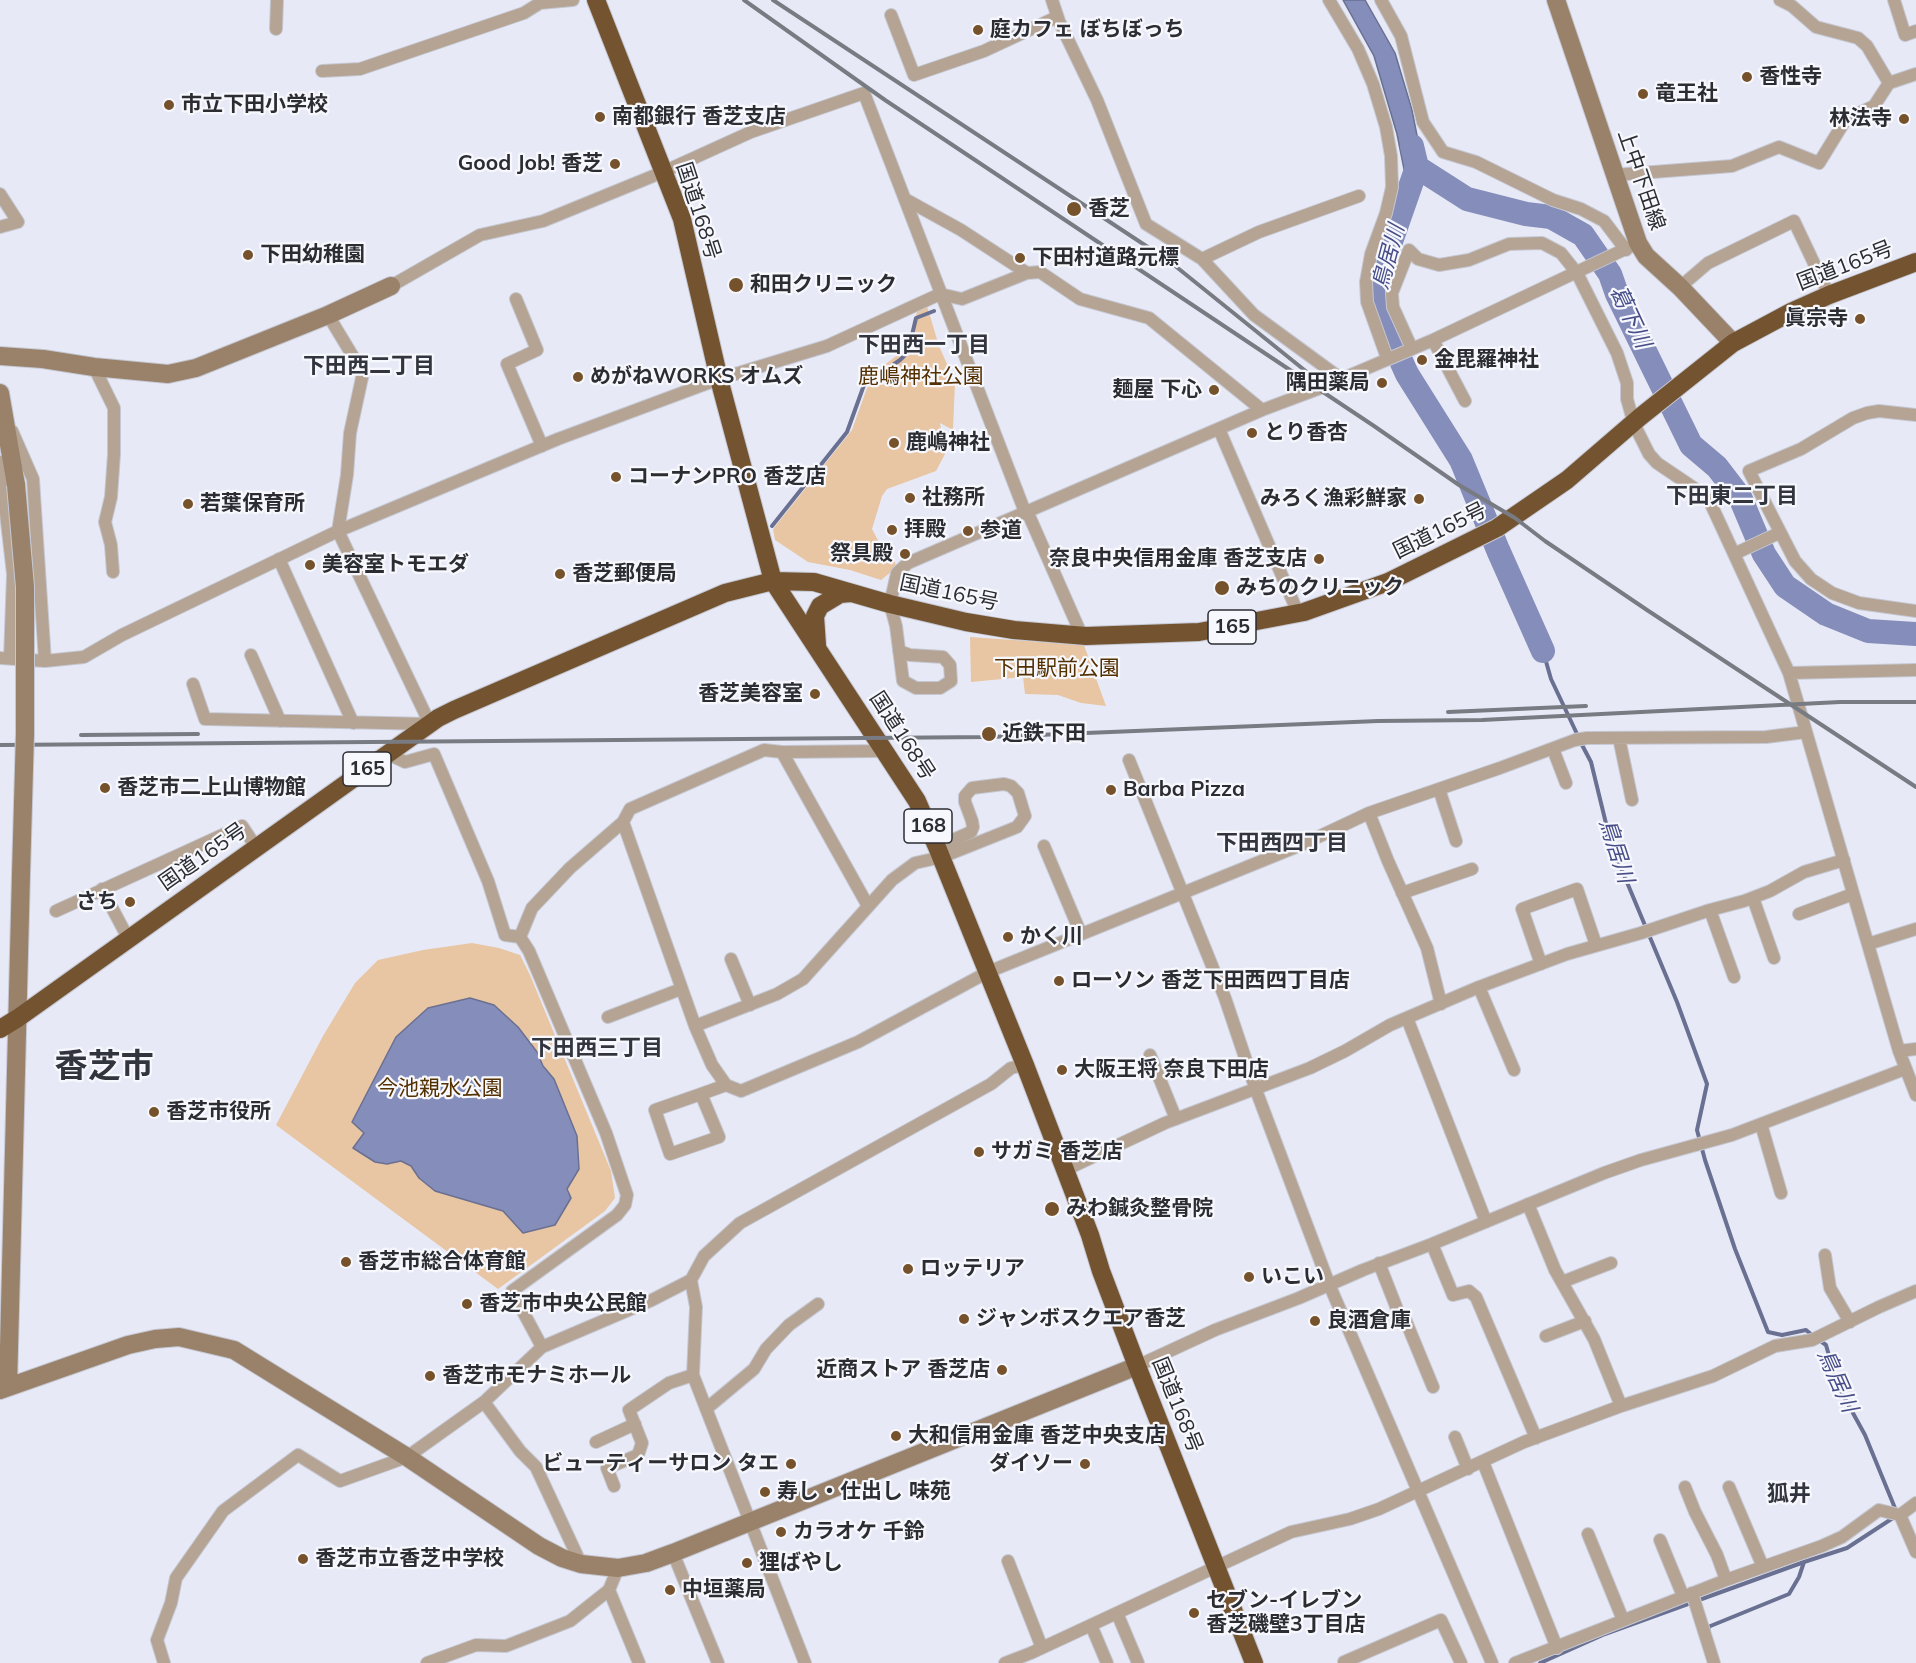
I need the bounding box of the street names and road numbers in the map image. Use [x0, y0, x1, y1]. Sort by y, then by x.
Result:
street label: 上中下田線 [1612, 126, 1670, 234]
street label: 国道168号 [670, 159, 726, 263]
street label: 国道165号 [1793, 236, 1897, 296]
street label: 国道165号 [1389, 498, 1491, 564]
street label: 国道165号 [897, 570, 1001, 616]
road number: 165 [1208, 610, 1256, 644]
street label: 国道168号 [864, 687, 940, 785]
road number: 165 [343, 752, 391, 786]
road number: 168 [904, 809, 952, 843]
street label: 国道165号 [154, 818, 252, 896]
street label: 国道168号 [1146, 1354, 1208, 1456]

